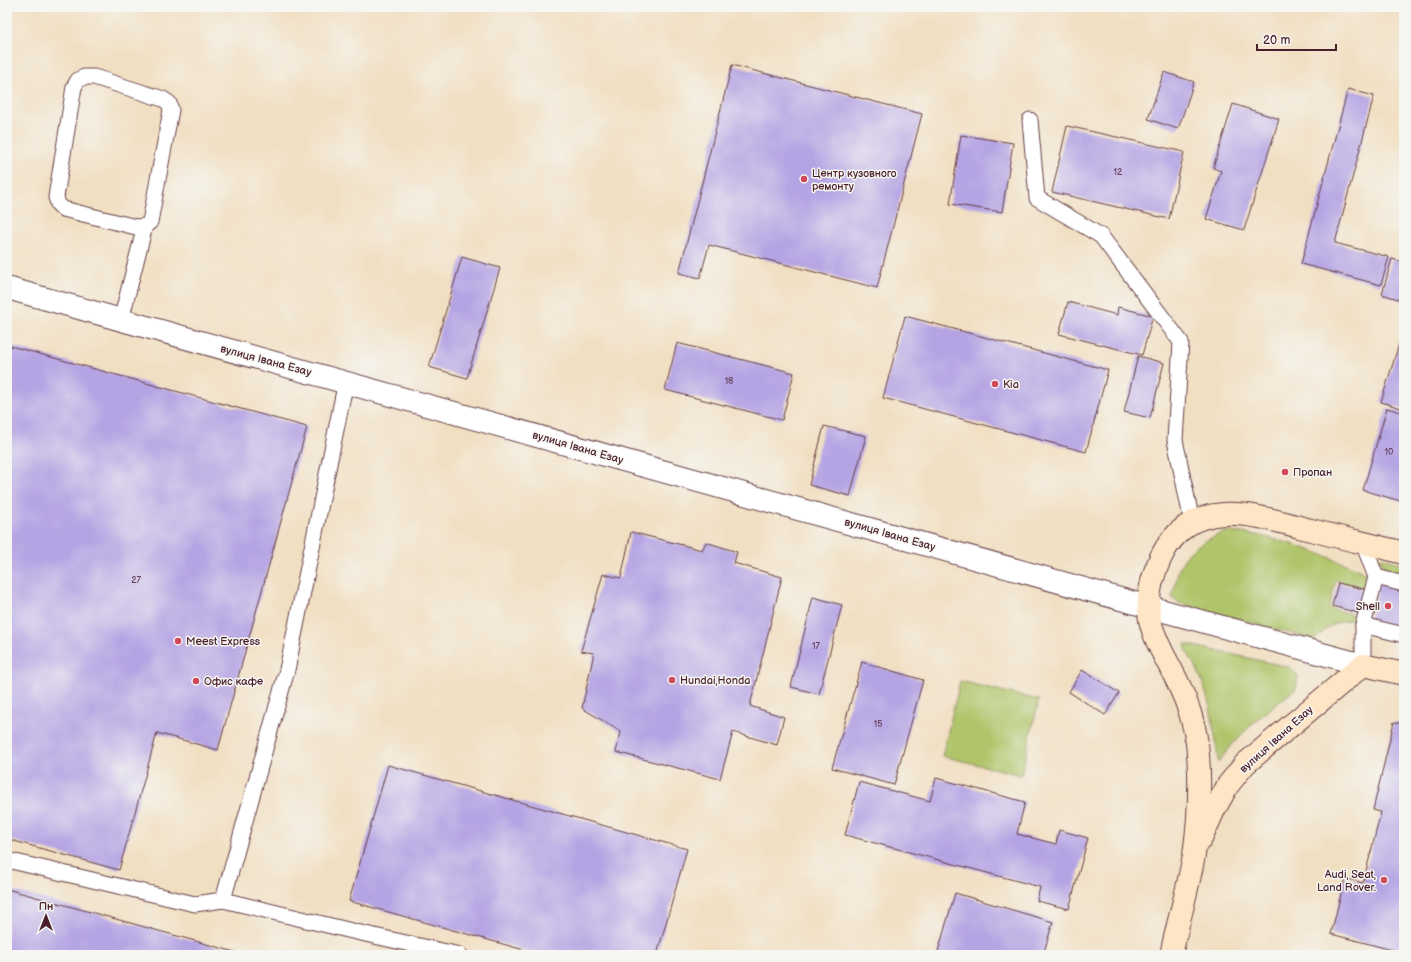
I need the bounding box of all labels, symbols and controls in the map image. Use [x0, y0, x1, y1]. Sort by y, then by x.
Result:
scale bar [1257, 26, 1336, 52]
text: 20 m [1263, 33, 1290, 48]
place label: Центр кузовного ремонту [812, 167, 897, 193]
house number: 12 [1114, 167, 1123, 178]
marker: Центр кузовного ремонту [799, 174, 809, 184]
street label: вулиця Івана Езау [219, 342, 313, 379]
house number: 18 [725, 376, 733, 387]
place label: Kia [1003, 378, 1019, 391]
marker: Kia [990, 379, 1000, 389]
street label: вулиця Івана Езау [531, 428, 625, 467]
house number: 10 [1385, 447, 1393, 458]
place label: Пропан [1293, 466, 1332, 479]
marker: Пропан [1280, 467, 1290, 477]
street label: вулиця Івана Езау [843, 515, 937, 554]
house number: 27 [131, 575, 141, 586]
place label: Shell [1356, 600, 1380, 613]
marker: Shell [1383, 601, 1393, 611]
place label: Meest Express [186, 635, 261, 648]
marker: Meest Express [173, 636, 183, 646]
house number: 17 [812, 641, 821, 652]
place label: Hundai,Honda [680, 674, 751, 687]
place label: Офис кафе [204, 675, 263, 688]
marker: Hundai,Honda [667, 675, 677, 685]
marker: Офис кафе [191, 676, 201, 686]
street label: вулиця Івана Езау [1237, 703, 1316, 776]
house number: 15 [874, 719, 882, 730]
place label: Audi, Seat, Land Rover. [1317, 868, 1376, 894]
marker: Audi, Seat, Land Rover. [1379, 875, 1389, 885]
north arrow [26, 896, 66, 936]
text: Пн [39, 900, 53, 913]

